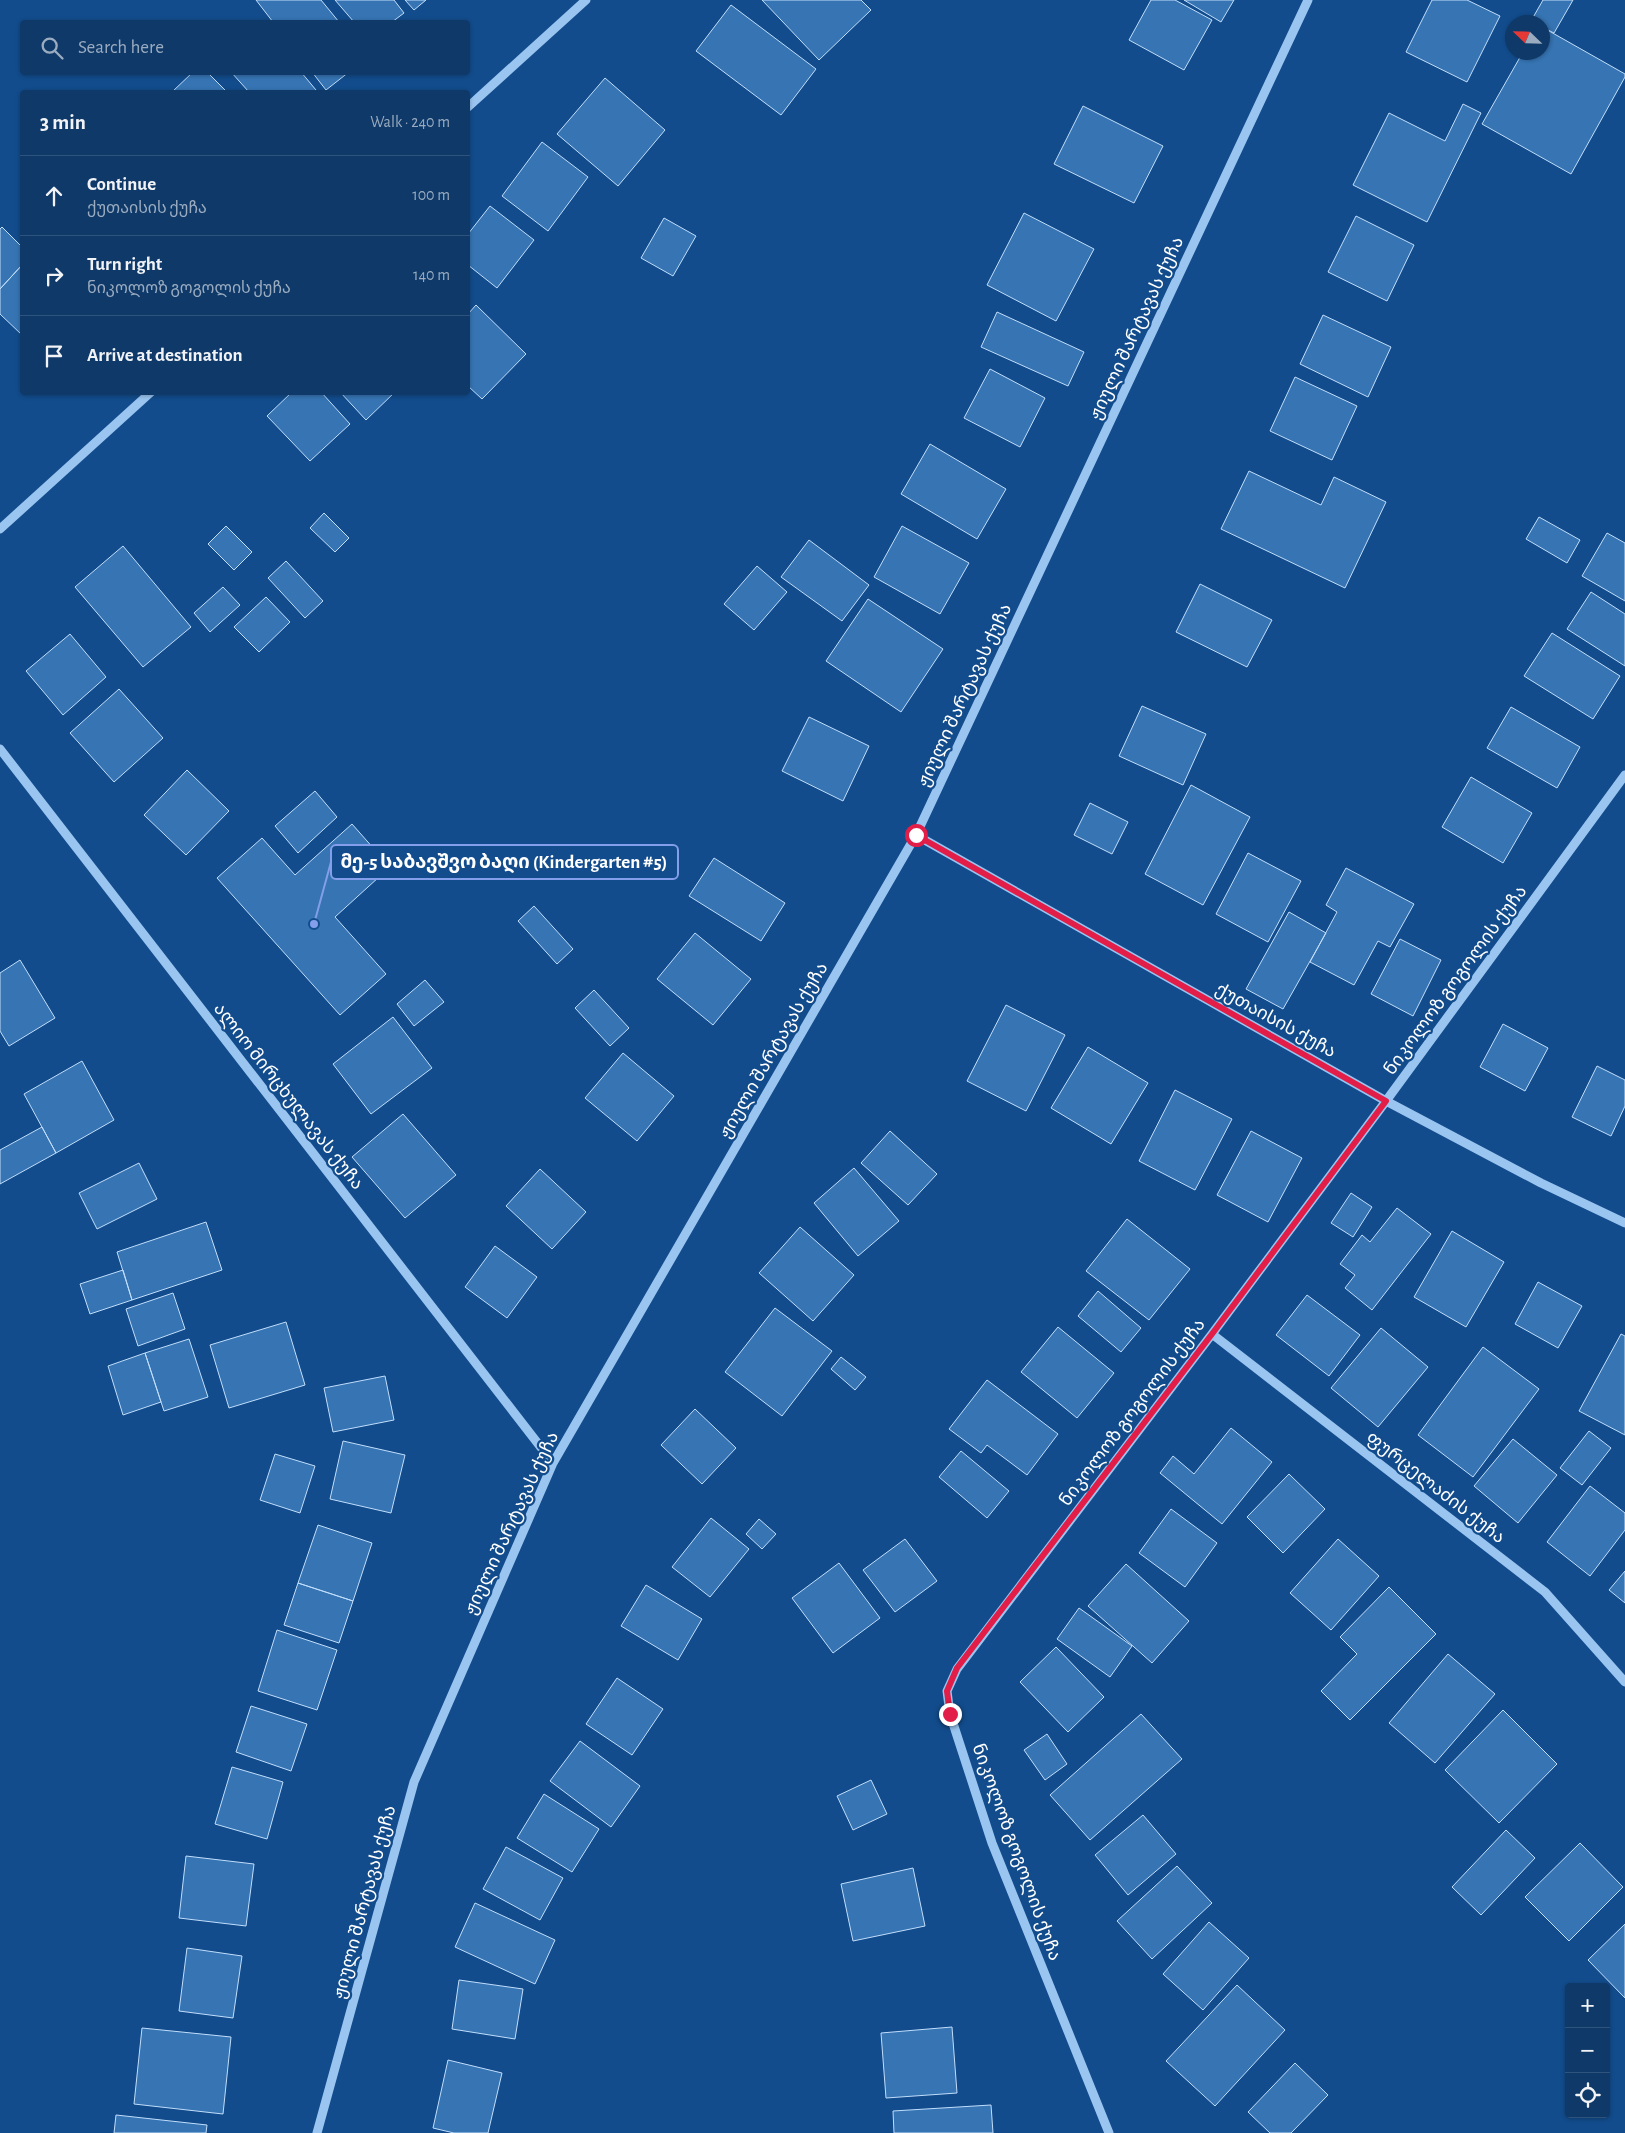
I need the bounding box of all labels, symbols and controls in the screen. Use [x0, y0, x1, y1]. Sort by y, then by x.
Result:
north arrow [1505, 15, 1550, 60]
search box [20, 20, 470, 75]
icon: search [38, 34, 66, 62]
text: Search here [78, 38, 164, 57]
text: 3 min [40, 112, 86, 133]
text: Walk · 240 m [370, 114, 450, 130]
text: Continue [87, 175, 156, 194]
icon: ahead [40, 182, 68, 210]
text: 100 m [412, 187, 450, 203]
text: ქუთაისის ქუჩა [87, 200, 207, 216]
street label: ჟიული შარტავას ქუჩა [1086, 234, 1188, 423]
text: Turn right [87, 255, 162, 274]
icon: right [40, 262, 68, 290]
text: 140 m [413, 267, 450, 283]
text: ნიკოლოზ გოგოლის ქუჩა [87, 280, 291, 296]
icon: arrive [40, 342, 68, 370]
text: Arrive at destination [87, 346, 243, 365]
street label: ჟიული შარტავას ქუჩა [914, 601, 1016, 790]
route start [905, 824, 928, 847]
callout: მე-5 საბავშვო ბაღი (Kindergarten #5) [331, 845, 678, 879]
text: მე-5 საბავშვო ბაღი (Kindergarten #5) [341, 853, 667, 874]
street label: ნიკოლოზ გოგოლის ქუჩა [1381, 883, 1531, 1079]
street label: ჟიული შარტავას ქუჩა [715, 959, 832, 1142]
street label: ქუთაისის ქუჩა [1212, 980, 1339, 1062]
street label: ალიო მირცხულავას ქუჩა [209, 999, 367, 1194]
street label: ნიკოლოზ გოგოლის ქუჩა [1057, 1316, 1210, 1510]
street label: ფურცელაძის ქუჩა [1362, 1428, 1508, 1548]
street label: ჟიული შარტავას ქუჩა [461, 1429, 563, 1618]
route end [939, 1703, 962, 1726]
street label: ნიკოლოზ გოგოლის ქუჩა [967, 1742, 1064, 1963]
street label: ჟიული შარტავას ქუჩა [329, 1803, 400, 2001]
map controls [1565, 1983, 1610, 2118]
button: + [1565, 1983, 1610, 2028]
button: − [1565, 2028, 1610, 2073]
button: locate [1565, 2073, 1610, 2118]

